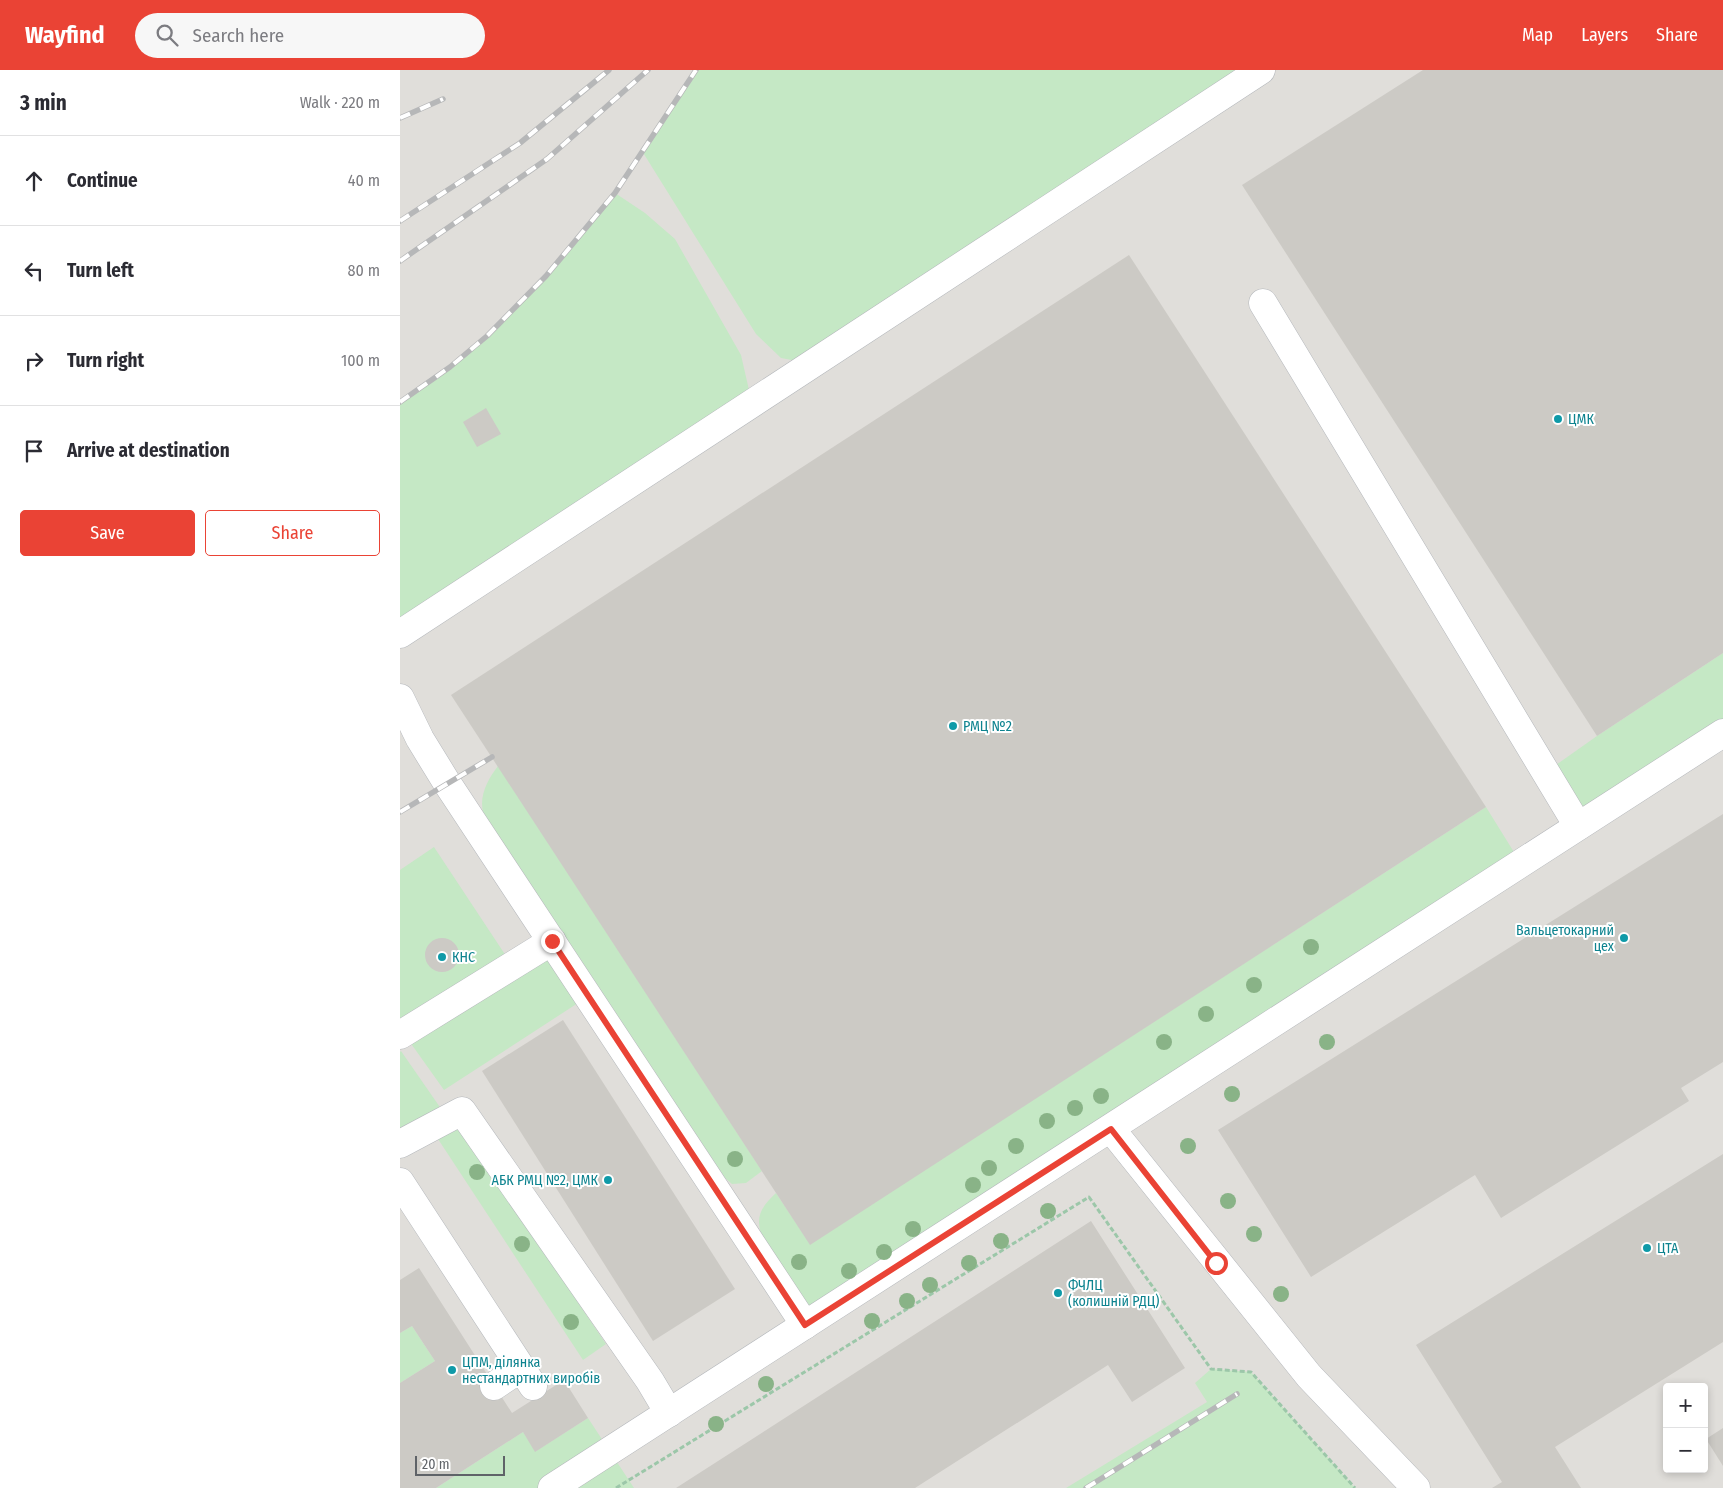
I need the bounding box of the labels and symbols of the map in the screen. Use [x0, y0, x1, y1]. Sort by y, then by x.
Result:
place label: ЦМК [1568, 411, 1594, 428]
marker: ЦМК [1552, 413, 1564, 425]
place label: РМЦ №2 [963, 718, 1012, 735]
marker: РМЦ №2 [947, 720, 959, 732]
place label: Вальцетокарний цех [1516, 922, 1615, 955]
route end [541, 930, 564, 953]
marker: Вальцетокарний цех [1618, 932, 1630, 944]
place label: КНС [452, 949, 475, 966]
marker: КНС [436, 951, 448, 963]
place label: АБК РМЦ №2, ЦМК [492, 1172, 599, 1189]
marker: АБК РМЦ №2, ЦМК [602, 1174, 614, 1186]
place label: ЦТА [1657, 1240, 1679, 1257]
marker: ЦТА [1641, 1242, 1653, 1254]
route start [1205, 1252, 1228, 1275]
place label: ФЧЛЦ (колишній РДЦ) [1068, 1277, 1159, 1310]
marker: ФЧЛЦ (колишній РДЦ) [1052, 1287, 1064, 1299]
place label: ЦПМ, ділянка нестандартних виробів [462, 1354, 600, 1387]
marker: ЦПМ, ділянка нестандартних виробів [446, 1364, 458, 1376]
scale bar [415, 1453, 505, 1476]

